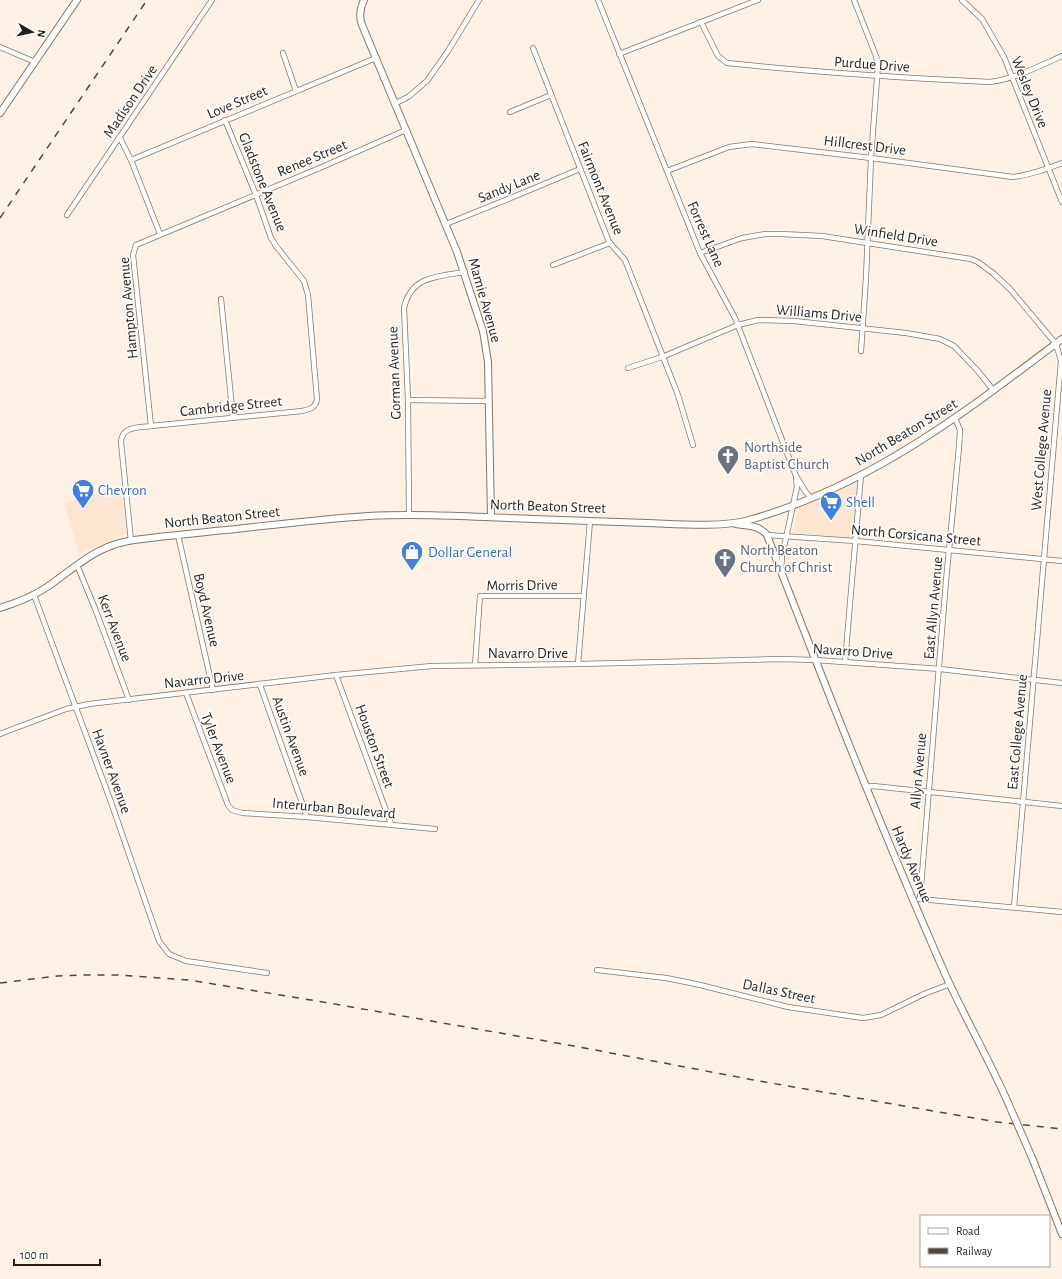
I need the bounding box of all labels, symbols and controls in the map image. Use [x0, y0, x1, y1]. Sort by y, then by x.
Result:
north arrow [12, 12, 52, 52]
text: N [35, 29, 47, 38]
street label: Purdue Drive [834, 54, 910, 75]
street label: Wesley Drive [1008, 54, 1051, 130]
street label: Madison Drive [101, 62, 160, 140]
street label: Love Street [205, 83, 270, 122]
street label: Gladstone Avenue [236, 130, 289, 234]
street label: Hillcrest Drive [823, 133, 907, 158]
street label: Renee Street [275, 137, 349, 180]
street label: Fairmont Avenue [575, 139, 626, 237]
street label: Sandy Lane [476, 167, 542, 206]
street label: Forrest Lane [684, 199, 727, 269]
street label: Winfield Drive [853, 221, 939, 250]
street label: Hampton Avenue [117, 256, 140, 359]
street label: Mamie Avenue [465, 256, 504, 344]
street label: Williams Drive [775, 302, 863, 325]
street label: Gorman Avenue [385, 326, 404, 420]
street label: West College Avenue [1029, 389, 1054, 511]
street label: Cambridge Street [179, 394, 283, 419]
street label: North Beaton Street [853, 396, 960, 469]
place label: Northside Baptist Church [744, 440, 829, 472]
church icon: Northside Baptist Church [715, 443, 741, 476]
supermarket icon: Chevron [70, 477, 96, 510]
place label: Chevron [98, 483, 147, 498]
supermarket icon: Shell [818, 489, 844, 522]
place label: Shell [846, 495, 875, 510]
street label: North Beaton Street [490, 497, 606, 516]
street label: North Beaton Street [164, 504, 281, 531]
street label: North Corsicana Street [850, 522, 982, 549]
shop icon: Dollar General [399, 539, 425, 572]
place label: North Beaton Church of Christ [740, 543, 833, 575]
place label: Dollar General [428, 545, 512, 560]
church icon: North Beaton Church of Christ [712, 546, 738, 579]
street label: East Allyn Avenue [922, 556, 945, 660]
street label: Boyd Avenue [191, 572, 222, 649]
street label: Morris Drive [486, 577, 558, 594]
street label: Kerr Avenue [95, 593, 134, 664]
street label: Navarro Drive [812, 641, 894, 662]
street label: Navarro Drive [488, 646, 568, 661]
street label: Navarro Drive [163, 668, 245, 691]
street label: East College Avenue [1005, 673, 1030, 791]
street label: Austin Avenue [269, 694, 312, 778]
street label: Houston Street [352, 702, 397, 790]
street label: Tyler Avenue [198, 711, 239, 786]
street label: Havner Avenue [89, 727, 134, 816]
street label: Allyn Avenue [908, 732, 929, 810]
street label: Interurban Boulevard [272, 796, 397, 821]
street label: Hardy Avenue [889, 824, 934, 905]
street label: Dallas Street [741, 976, 817, 1007]
legend [920, 1215, 1050, 1267]
text: Road [956, 1225, 980, 1237]
scale bar [14, 1241, 100, 1267]
text: Railway [956, 1245, 992, 1258]
text: 100 m [20, 1249, 48, 1261]

